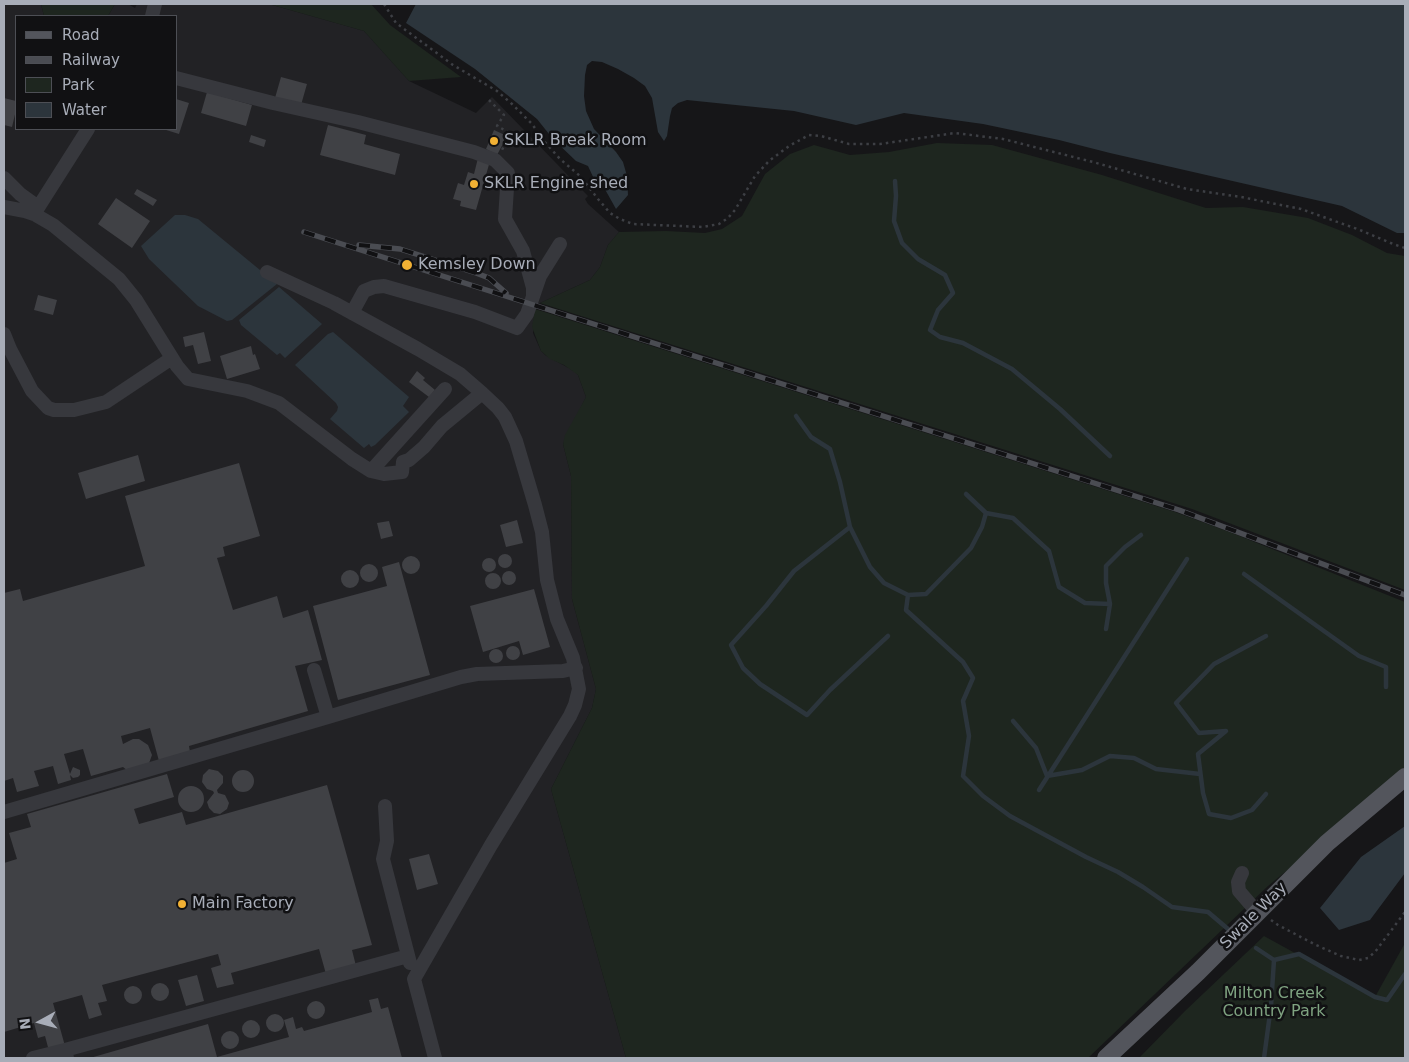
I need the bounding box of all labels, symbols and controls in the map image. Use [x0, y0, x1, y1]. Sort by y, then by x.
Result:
legend [15, 15, 178, 130]
text: Road [62, 26, 100, 44]
text: Railway [62, 51, 120, 69]
text: Park [62, 76, 94, 94]
text: Water [62, 101, 106, 119]
place label: SKLR Break Room [504, 131, 647, 151]
marker: SKLR Break Room [488, 135, 500, 147]
place label: SKLR Engine shed [484, 174, 628, 194]
marker: SKLR Engine shed [468, 178, 480, 190]
place label: Kemsley Down [418, 255, 536, 275]
marker: Kemsley Down [400, 258, 414, 272]
street label: Swale Way [1217, 879, 1291, 953]
place label: Main Factory [192, 894, 294, 914]
marker: Main Factory [176, 898, 188, 910]
park label: Milton Creek Country Park [1222, 984, 1326, 1022]
north arrow [15, 997, 65, 1047]
text: N [16, 1017, 34, 1031]

